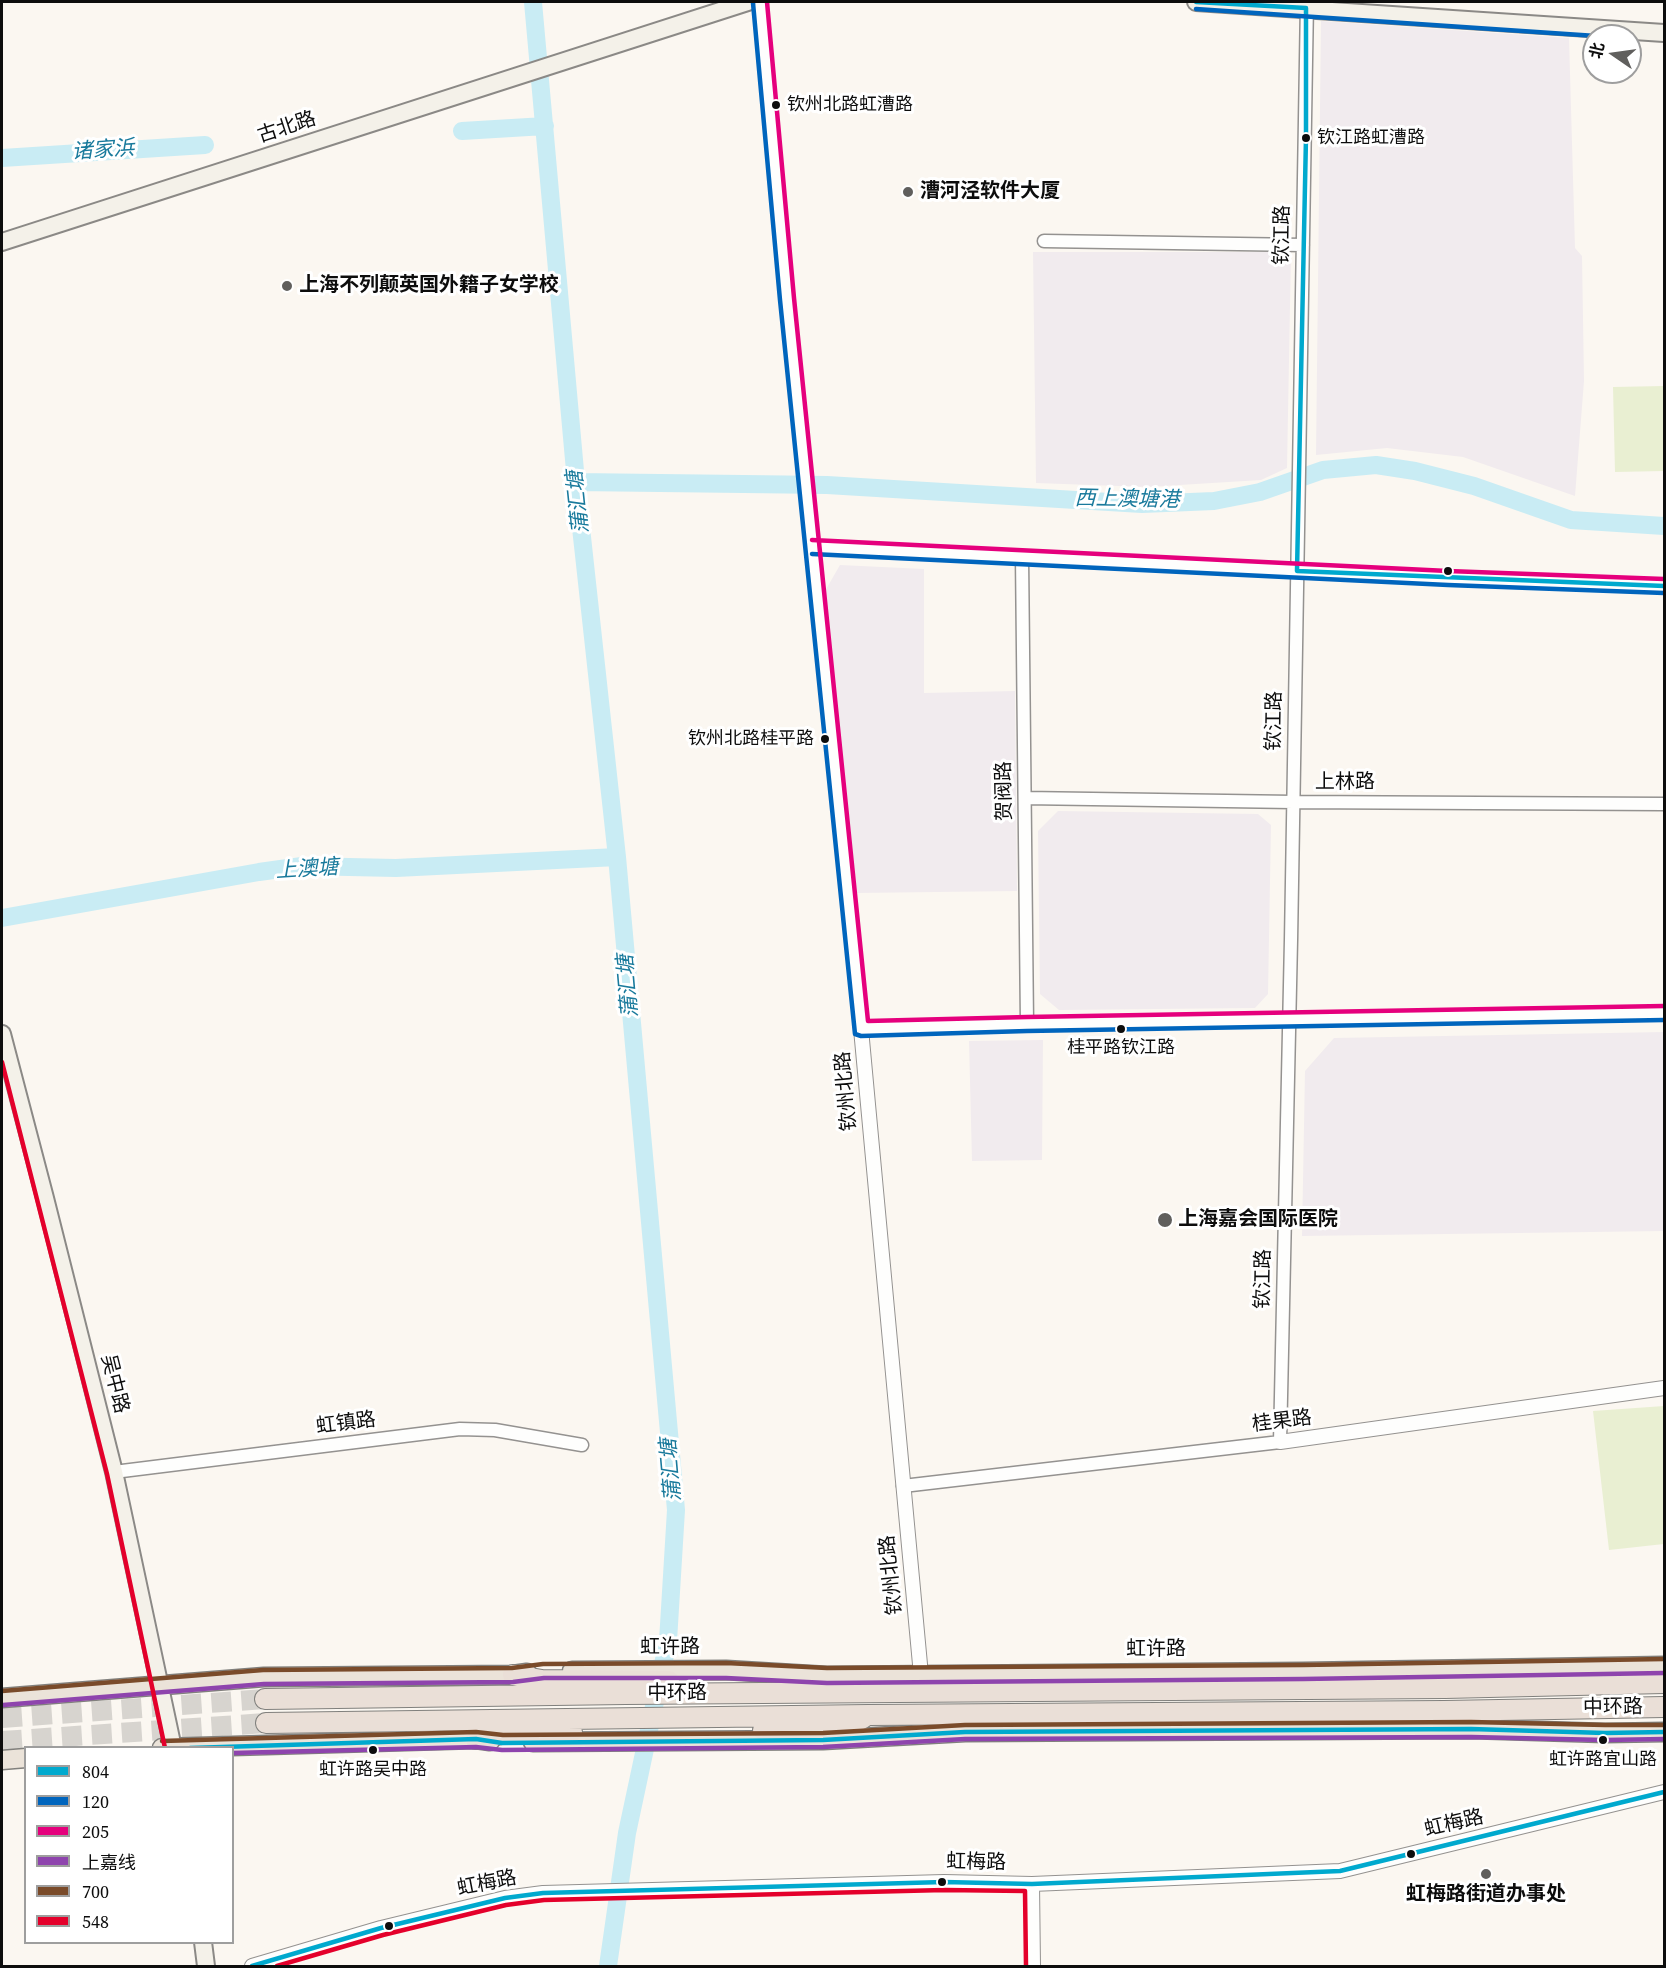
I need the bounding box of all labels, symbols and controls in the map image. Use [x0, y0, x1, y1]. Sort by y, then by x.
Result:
north arrow [1582, 24, 1642, 84]
text: 北 [1584, 40, 1609, 61]
place label: 钦州北路虹漕路 [787, 94, 913, 116]
marker: 钦州北路虹漕路 [770, 99, 782, 111]
street label: 古北路 [255, 107, 319, 149]
place label: 钦江路虹漕路 [1317, 127, 1425, 149]
marker: 钦江路虹漕路 [1300, 132, 1312, 144]
water label: 诸家浜 [71, 136, 135, 166]
place label: 漕河泾软件大厦 [920, 180, 1060, 204]
marker: 漕河泾软件大厦 [901, 185, 915, 199]
street label: 钦江路 [1270, 205, 1296, 265]
place label: 上海不列颠英国外籍子女学校 [299, 274, 559, 298]
marker: 上海不列颠英国外籍子女学校 [280, 279, 294, 293]
water label: 蒲汇塘 [563, 469, 595, 535]
water label: 西上澳塘港 [1074, 486, 1180, 514]
unlabelled marker [1442, 565, 1454, 577]
street label: 钦江路 [1262, 691, 1288, 751]
place label: 钦州北路桂平路 [688, 728, 814, 750]
marker: 钦州北路桂平路 [819, 733, 831, 745]
street label: 贺阀路 [992, 761, 1018, 821]
street label: 上林路 [1315, 771, 1375, 795]
water label: 上澳塘 [275, 855, 339, 885]
water label: 蒲汇塘 [614, 954, 644, 1018]
marker: 桂平路钦江路 [1115, 1023, 1127, 1035]
place label: 桂平路钦江路 [1067, 1037, 1175, 1059]
street label: 钦州北路 [832, 1050, 862, 1132]
place label: 上海嘉会国际医院 [1178, 1208, 1338, 1232]
marker: 上海嘉会国际医院 [1156, 1211, 1174, 1229]
street label: 钦江路 [1251, 1249, 1277, 1309]
street label: 吴中路 [95, 1352, 133, 1416]
street label: 桂果路 [1251, 1406, 1313, 1438]
street label: 虹镇路 [315, 1408, 377, 1440]
water label: 蒲汇塘 [657, 1438, 687, 1502]
street label: 钦州北路 [876, 1534, 908, 1616]
street label: 虹许路 [640, 1636, 700, 1660]
street label: 虹许路 [1126, 1638, 1186, 1662]
street label: 中环路 [647, 1682, 707, 1706]
street label: 中环路 [1583, 1695, 1643, 1721]
marker: 虹许路宜山路 [1597, 1734, 1609, 1746]
marker: 虹许路吴中路 [367, 1744, 379, 1756]
legend [24, 1746, 234, 1944]
place label: 虹许路宜山路 [1549, 1749, 1657, 1771]
text: 804 [82, 1759, 109, 1784]
place label: 虹许路吴中路 [319, 1759, 427, 1781]
text: 120 [82, 1789, 109, 1814]
street label: 虹梅路 [1422, 1806, 1486, 1842]
text: 205 [82, 1819, 109, 1844]
unlabelled marker [1405, 1848, 1417, 1860]
text: 上嘉线 [82, 1850, 136, 1875]
street label: 虹梅路 [946, 1850, 1006, 1876]
street label: 虹梅路 [455, 1866, 519, 1902]
marker: 虹梅路街道办事处 [1479, 1867, 1493, 1881]
unlabelled marker [936, 1876, 948, 1888]
text: 700 [82, 1879, 109, 1904]
place label: 虹梅路街道办事处 [1406, 1883, 1566, 1907]
text: 548 [82, 1909, 109, 1934]
unlabelled marker [383, 1920, 395, 1932]

